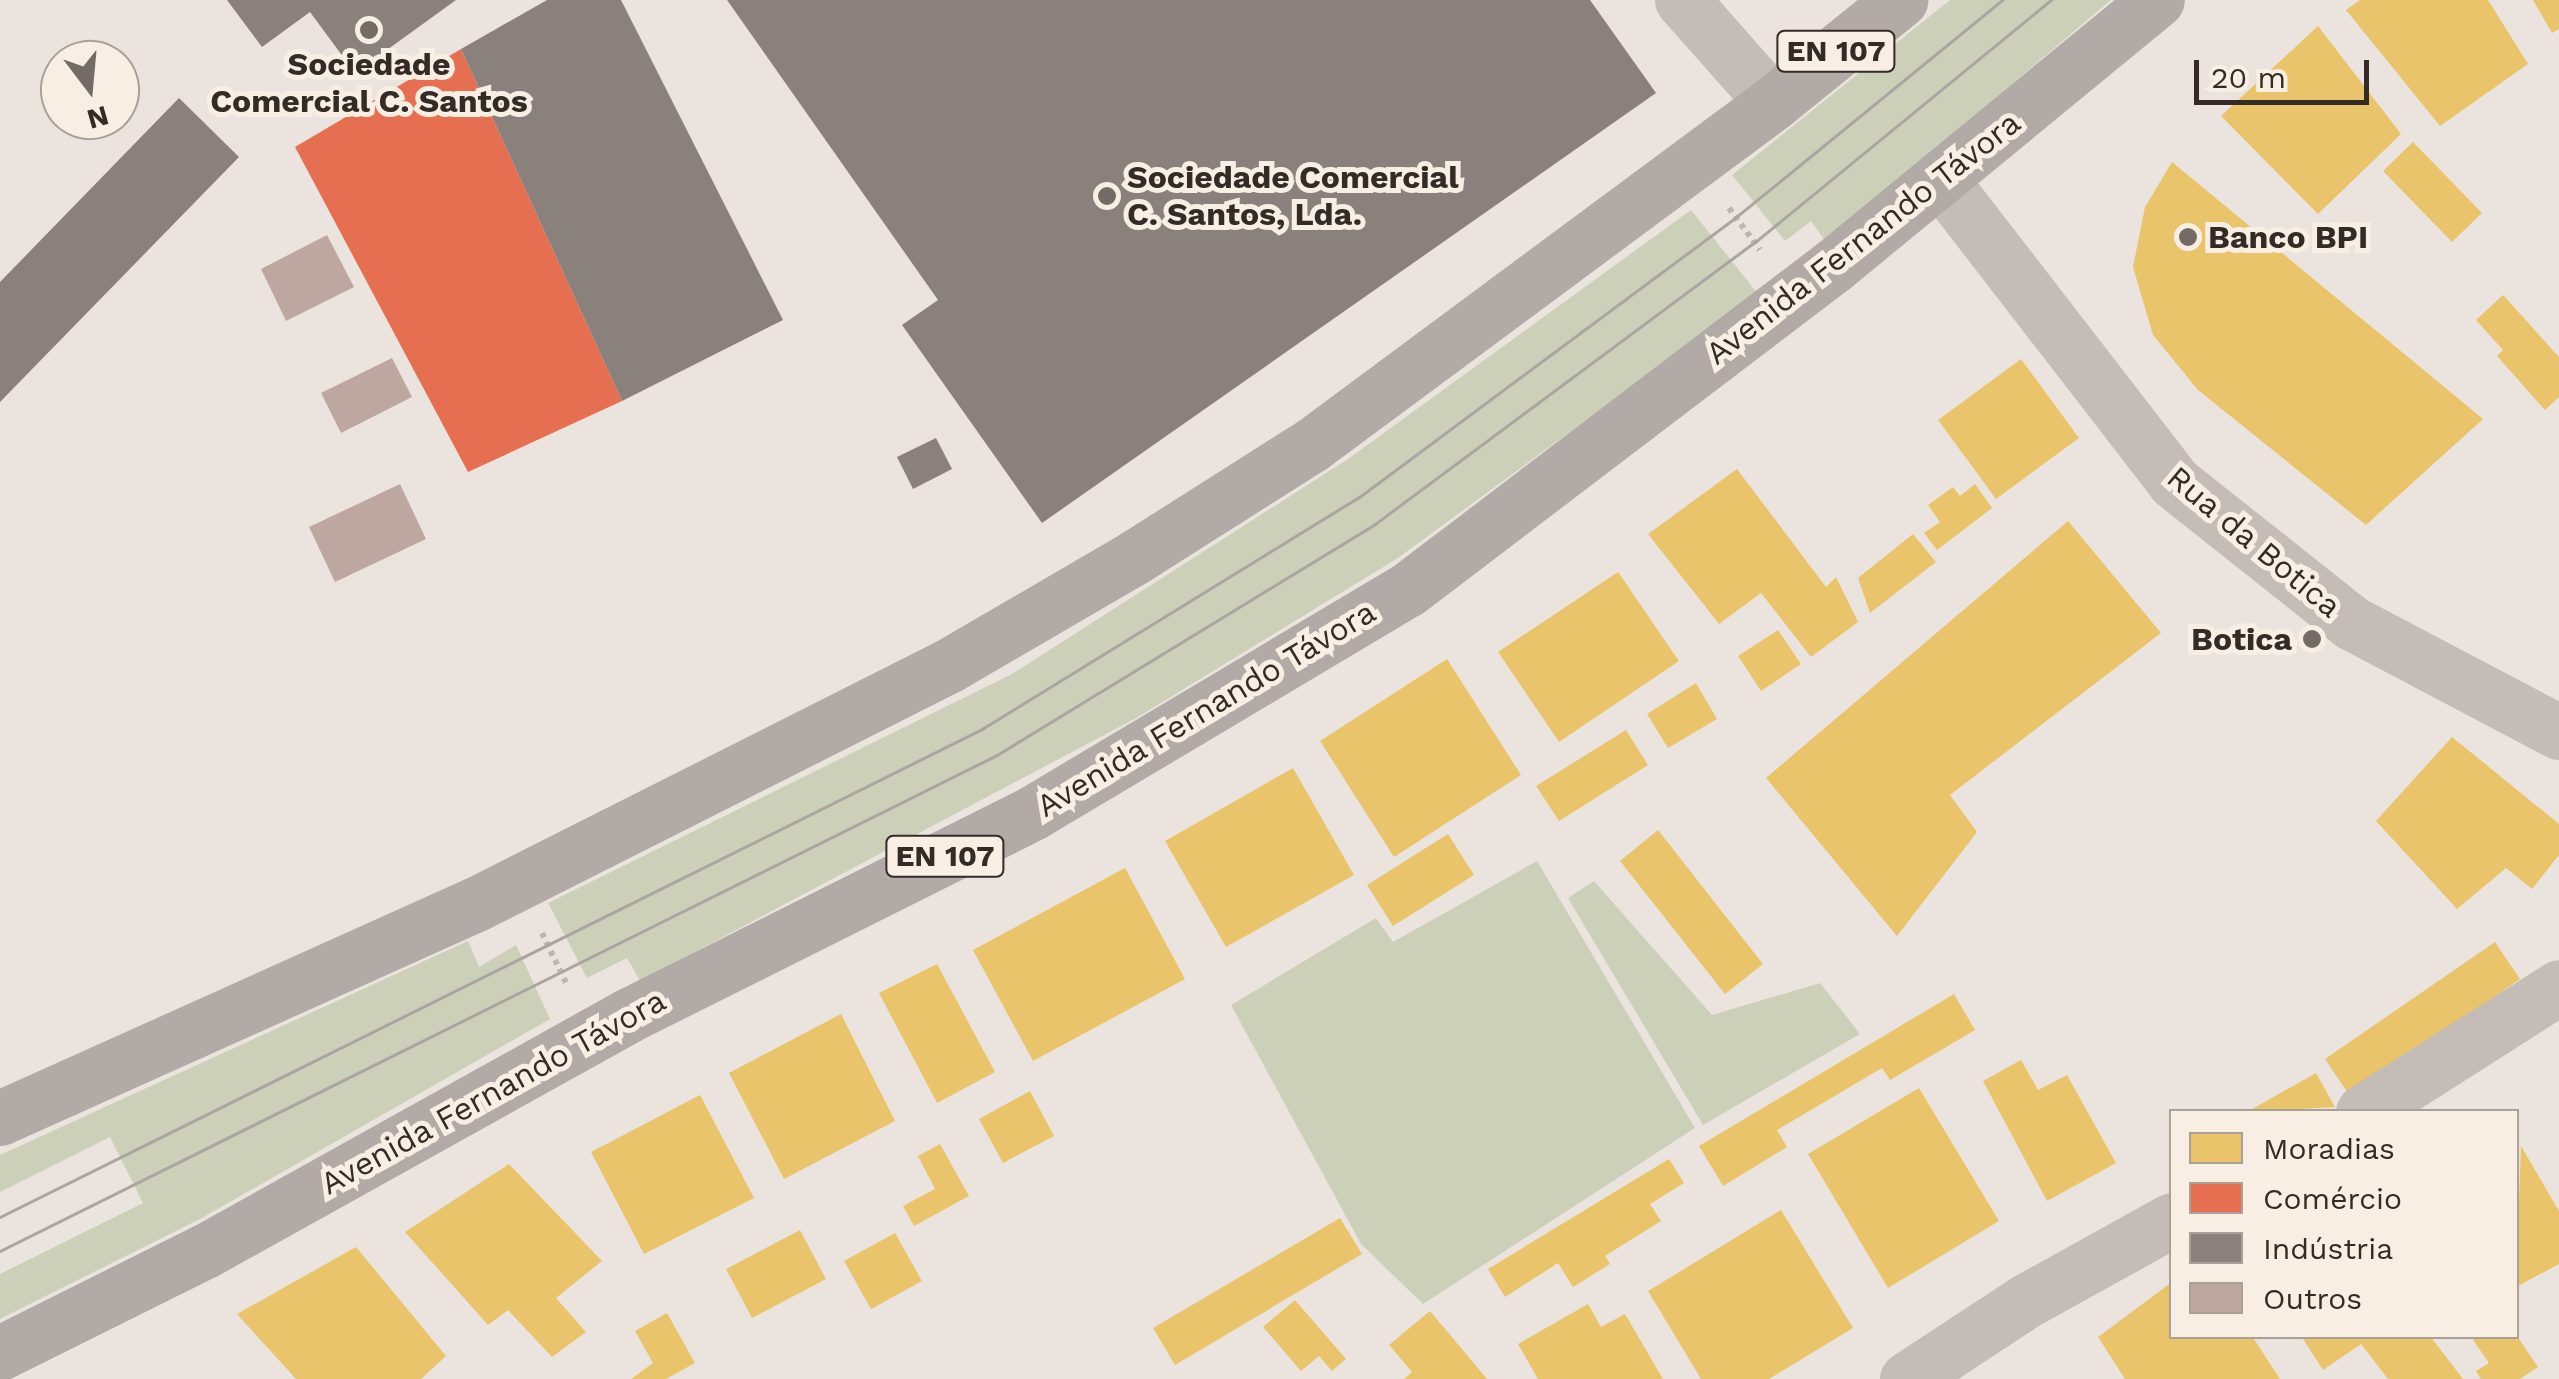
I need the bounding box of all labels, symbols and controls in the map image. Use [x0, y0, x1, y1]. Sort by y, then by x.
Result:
marker: Sociedade Comercial C. Santos [358, 19, 380, 41]
road number: EN 107 [1776, 26, 1896, 76]
north arrow [40, 40, 140, 140]
scale bar [2199, 40, 2374, 102]
place label: Sociedade Comercial C. Santos [210, 46, 528, 121]
text: 20 m [2211, 60, 2286, 95]
text: N [83, 99, 112, 136]
street label: Avenida Fernando Távora [1698, 103, 2028, 373]
place label: Sociedade Comercial C. Santos, Lda. [1127, 159, 1459, 234]
marker: Sociedade Comercial C. Santos, Lda. [1096, 185, 1118, 207]
place label: Banco BPI [2208, 218, 2368, 256]
marker: Banco BPI [2177, 226, 2199, 248]
street label: Rua da Botica [2159, 458, 2349, 626]
street label: Avenida Fernando Távora [1029, 592, 1383, 826]
place label: Botica [2191, 620, 2292, 658]
marker: Botica [2301, 628, 2323, 650]
road number: EN 107 [885, 831, 1005, 881]
street label: Avenida Fernando Távora [313, 981, 673, 1203]
legend [2169, 1109, 2519, 1339]
text: Moradias [2263, 1131, 2395, 1166]
text: Comércio [2263, 1181, 2402, 1216]
text: Indústria [2263, 1231, 2393, 1266]
text: Outros [2263, 1281, 2362, 1316]

